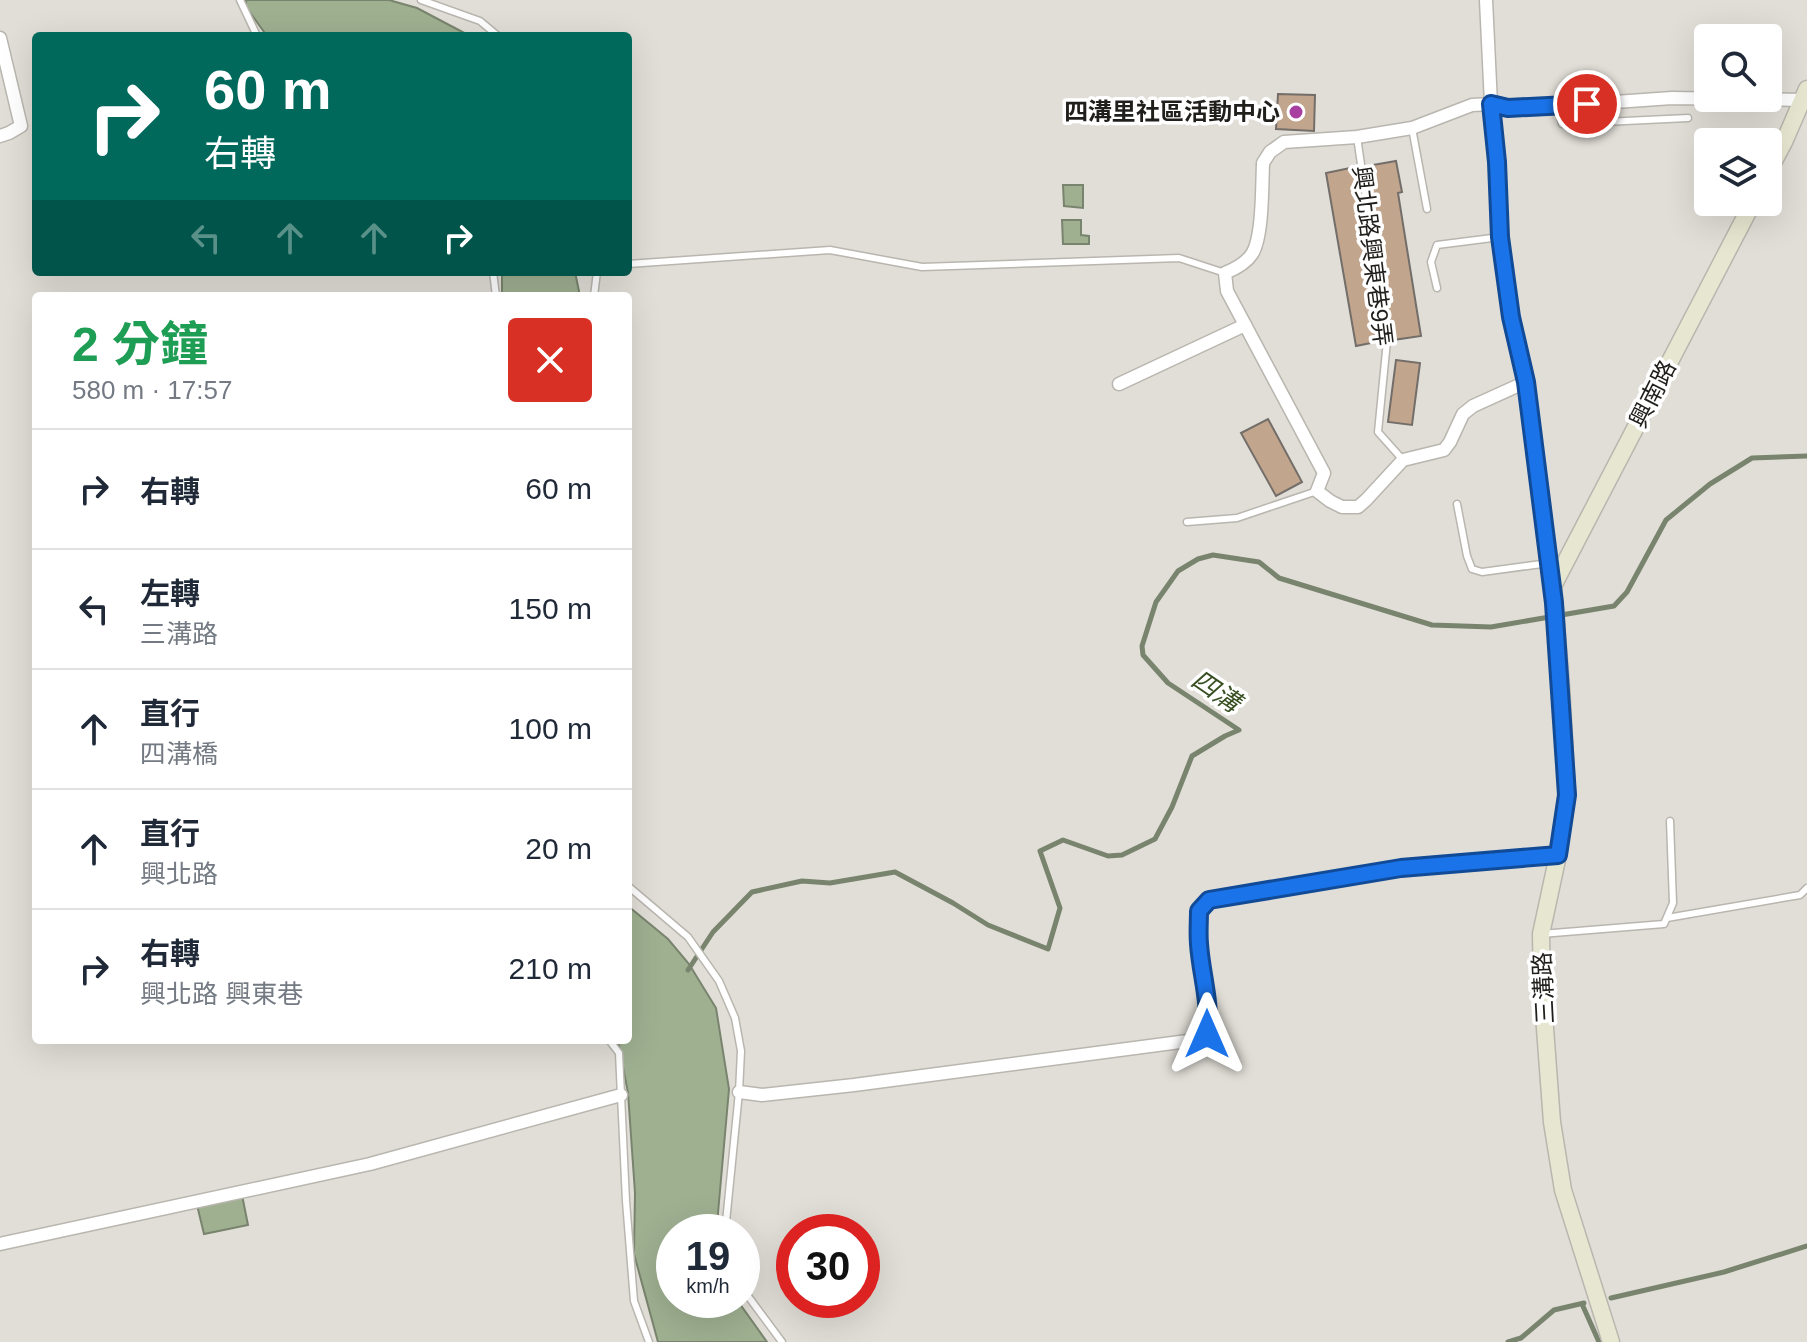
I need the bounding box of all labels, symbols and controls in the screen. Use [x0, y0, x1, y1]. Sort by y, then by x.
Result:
map controls [1694, 24, 1782, 216]
button: search [1694, 24, 1782, 112]
text: 60 m [204, 58, 332, 121]
icon: right [72, 64, 176, 168]
pin [1553, 70, 1621, 138]
icon: arrive [1565, 82, 1609, 126]
place label: 四溝里社區活動中心 [1064, 98, 1280, 125]
marker: 四溝里社區活動中心 [1287, 103, 1305, 121]
button: layers [1694, 128, 1782, 216]
text: 右轉 [204, 133, 276, 174]
street label: 興北路興東巷9弄 [1348, 164, 1397, 348]
icon: left [184, 216, 228, 260]
icon: ahead [268, 216, 312, 260]
icon: ahead [352, 216, 396, 260]
icon: right [436, 216, 480, 260]
text: 2 分鐘 [72, 318, 208, 371]
button: close [508, 318, 592, 402]
street label: 興南路 [1624, 356, 1681, 432]
text: 580 m · 17:57 [72, 375, 232, 405]
icon: right [72, 467, 116, 511]
text: 60 m [525, 472, 592, 505]
text: 右轉 [140, 475, 200, 508]
text: 左轉 [140, 577, 200, 610]
icon: left [72, 587, 116, 631]
text: 150 m [509, 592, 592, 625]
text: 三溝路 [140, 619, 218, 649]
water label: 四溝 [1186, 664, 1249, 720]
text: 直行 [140, 697, 200, 730]
icon: ahead [72, 707, 116, 751]
text: 100 m [509, 712, 592, 745]
text: 四溝橋 [140, 739, 218, 769]
text: 直行 [140, 817, 200, 850]
icon: ahead [72, 827, 116, 871]
text: 20 m [525, 832, 592, 865]
text: 興北路 [140, 859, 218, 889]
text: 右轉 [140, 937, 200, 970]
icon: right [72, 947, 116, 991]
street label: 三溝路 [1528, 951, 1559, 1025]
text: 210 m [509, 952, 592, 985]
text: 興北路 興東巷 [140, 979, 303, 1009]
position arrow [1165, 992, 1249, 1076]
speed limit sign: 30 [776, 1214, 880, 1318]
text: 19 [686, 1234, 730, 1278]
text: km/h [686, 1275, 730, 1297]

